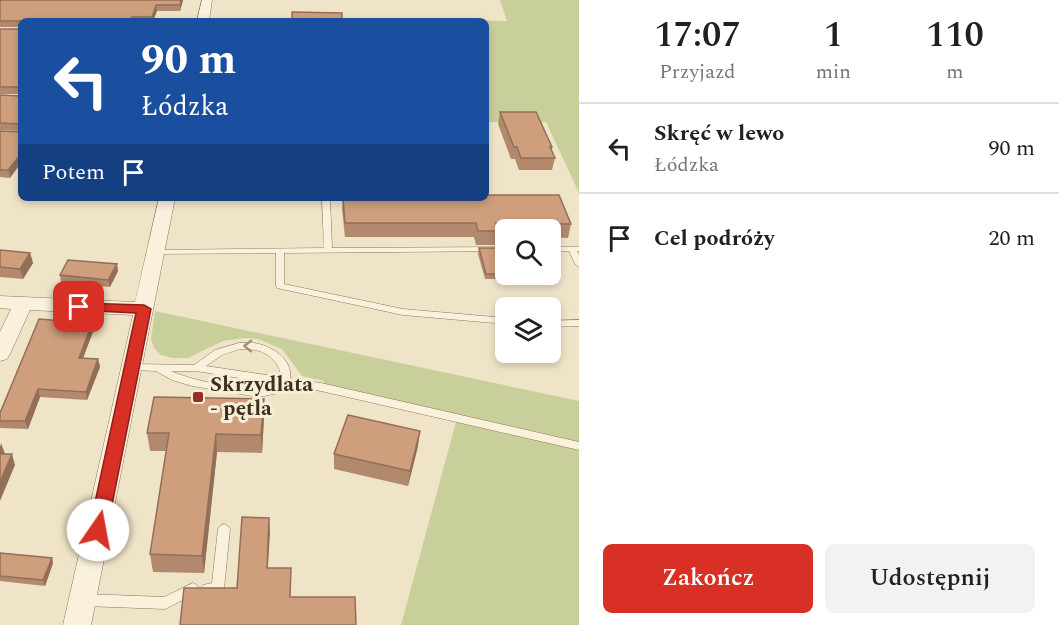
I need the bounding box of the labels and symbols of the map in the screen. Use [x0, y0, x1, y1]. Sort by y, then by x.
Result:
pin [53, 281, 104, 332]
one-way arrow [243, 340, 252, 352]
place label: Skrzydlata - pętla [210, 369, 313, 425]
marker: Skrzydlata - pętla [191, 390, 205, 404]
position arrow [66, 498, 130, 562]

